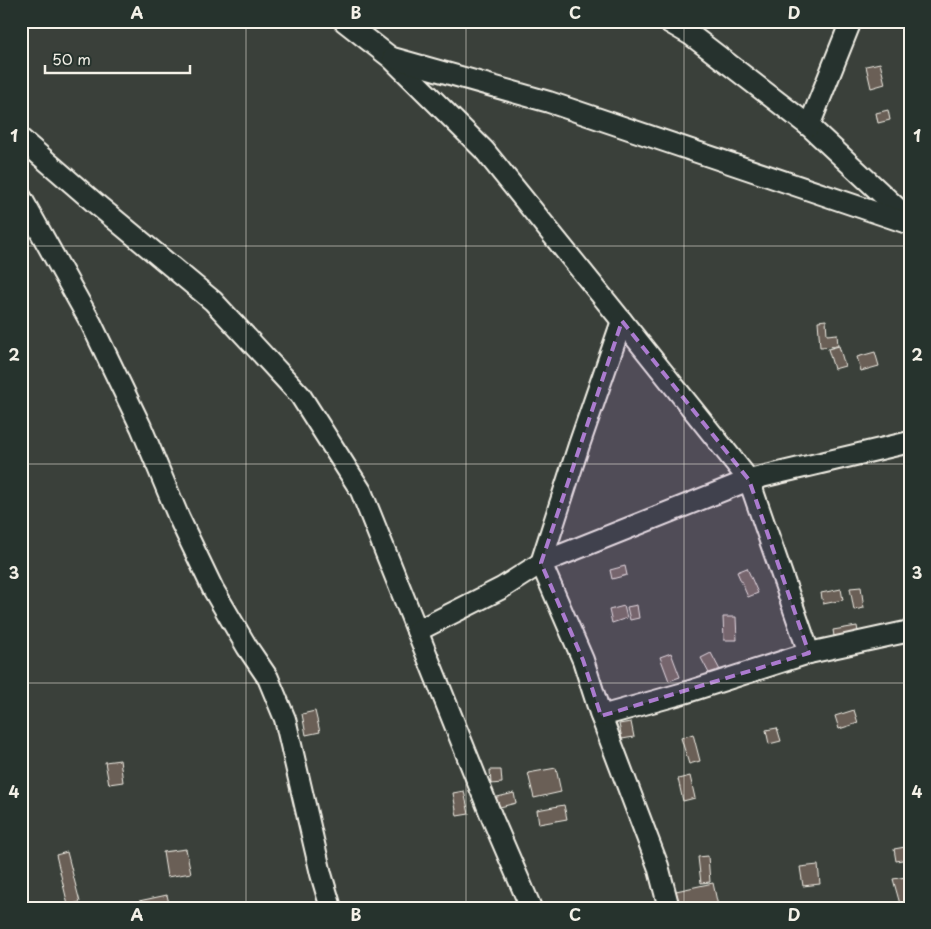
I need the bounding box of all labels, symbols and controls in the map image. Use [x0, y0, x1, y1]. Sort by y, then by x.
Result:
text: A [131, 0, 144, 24]
text: B [351, 0, 362, 24]
text: C [569, 0, 581, 24]
text: D [788, 0, 800, 24]
scale bar [45, 42, 190, 74]
text: 50 m [52, 47, 91, 70]
text: 1 [10, 123, 18, 147]
text: 1 [913, 123, 921, 147]
text: 2 [8, 342, 20, 366]
text: 2 [911, 342, 923, 366]
text: 3 [9, 560, 19, 584]
text: 3 [912, 560, 922, 584]
text: 4 [9, 779, 20, 803]
text: 4 [912, 779, 923, 803]
text: A [131, 902, 144, 926]
text: B [351, 902, 362, 926]
text: C [569, 902, 581, 926]
text: D [788, 902, 800, 926]

